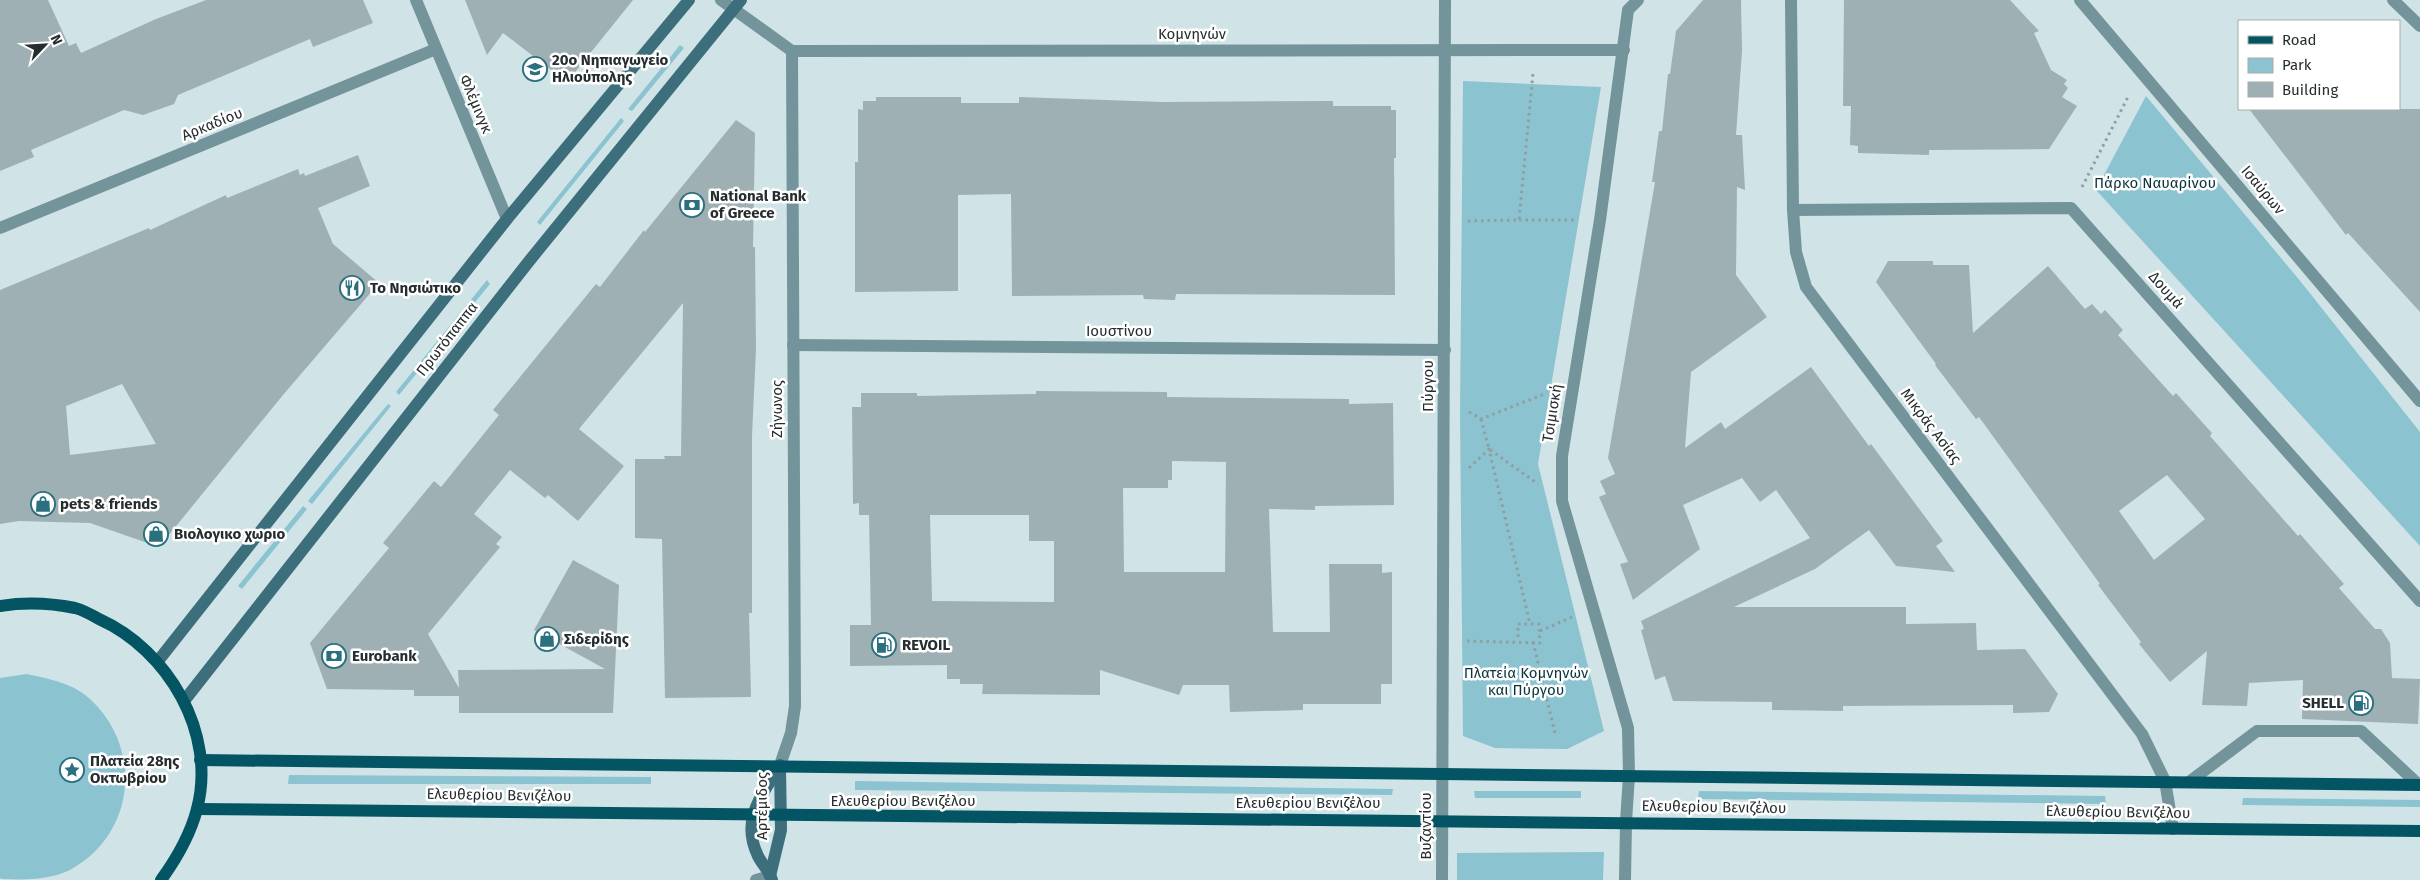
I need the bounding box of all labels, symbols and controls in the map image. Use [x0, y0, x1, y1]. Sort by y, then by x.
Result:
north arrow [20, 20, 70, 70]
legend [2238, 20, 2400, 110]
street label: Κομνηνών [1158, 25, 1227, 43]
text: Road [2282, 31, 2317, 49]
text: N [47, 32, 66, 48]
place label: 20ο Νηπιαγωγείo Ηλιούπολης [552, 51, 669, 86]
school or university icon: 20ο Νηπιαγωγείo Ηλιούπολης [522, 56, 548, 82]
text: Park [2282, 56, 2312, 74]
street label: Φλέμινγκ [456, 72, 496, 136]
text: Building [2282, 81, 2338, 99]
street label: Αρκαδίου [179, 104, 245, 144]
street label: Ισαύρων [2237, 162, 2289, 219]
park label: Πάρκο Ναυαρίνου [2094, 174, 2216, 192]
place label: National Bank of Greece [710, 187, 807, 222]
bank icon: National Bank of Greece [679, 192, 705, 218]
street label: Δουμά [2145, 268, 2187, 312]
restaurant icon: Το Νησιώτικο [339, 275, 365, 301]
place label: Το Νησιώτικο [370, 279, 461, 297]
street label: Πρωτόπαππα [412, 298, 482, 380]
street label: Ιουστίνου [1086, 322, 1152, 340]
street label: Πύργου [1419, 360, 1437, 412]
street label: Ζήνωνος [768, 380, 786, 438]
street label: Τσιμισκή [1539, 383, 1565, 443]
street label: Μικράς Ασίας [1897, 385, 1965, 467]
shop icon: pets & friends [30, 491, 56, 517]
place label: pets & friends [60, 495, 158, 513]
shop icon: Βιολογικο χωριο [143, 521, 169, 547]
place label: Βιολογικο χωριο [174, 525, 285, 543]
shop icon: Σιδερίδης [534, 626, 560, 652]
place label: Σιδερίδης [564, 630, 630, 648]
fuel station icon: REVOIL [871, 632, 897, 658]
place label: REVOIL [902, 636, 950, 654]
bank icon: Eurobank [321, 643, 347, 669]
place label: Eurobank [352, 647, 417, 665]
park label: Πλατεία Κομνηνών και Πύργου [1464, 664, 1589, 699]
fuel station icon: SHELL [2348, 690, 2374, 716]
place label: SHELL [2302, 694, 2344, 712]
place label: Πλατεία 28ης Οκτωβρίου [90, 752, 180, 787]
place icon: Πλατεία 28ης Οκτωβρίου [59, 757, 85, 783]
street label: Αρτέμιδος [753, 772, 771, 840]
street label: Ελευθερίου Βενιζέλου [426, 785, 572, 805]
street label: Ελευθερίου Βενιζέλου [830, 792, 976, 810]
street label: Βυζαντίου [1417, 792, 1435, 860]
street label: Ελευθερίου Βενιζέλου [1235, 794, 1381, 812]
street label: Ελευθερίου Βενιζέλου [1641, 797, 1787, 817]
street label: Ελευθερίου Βενιζέλου [2045, 802, 2191, 822]

